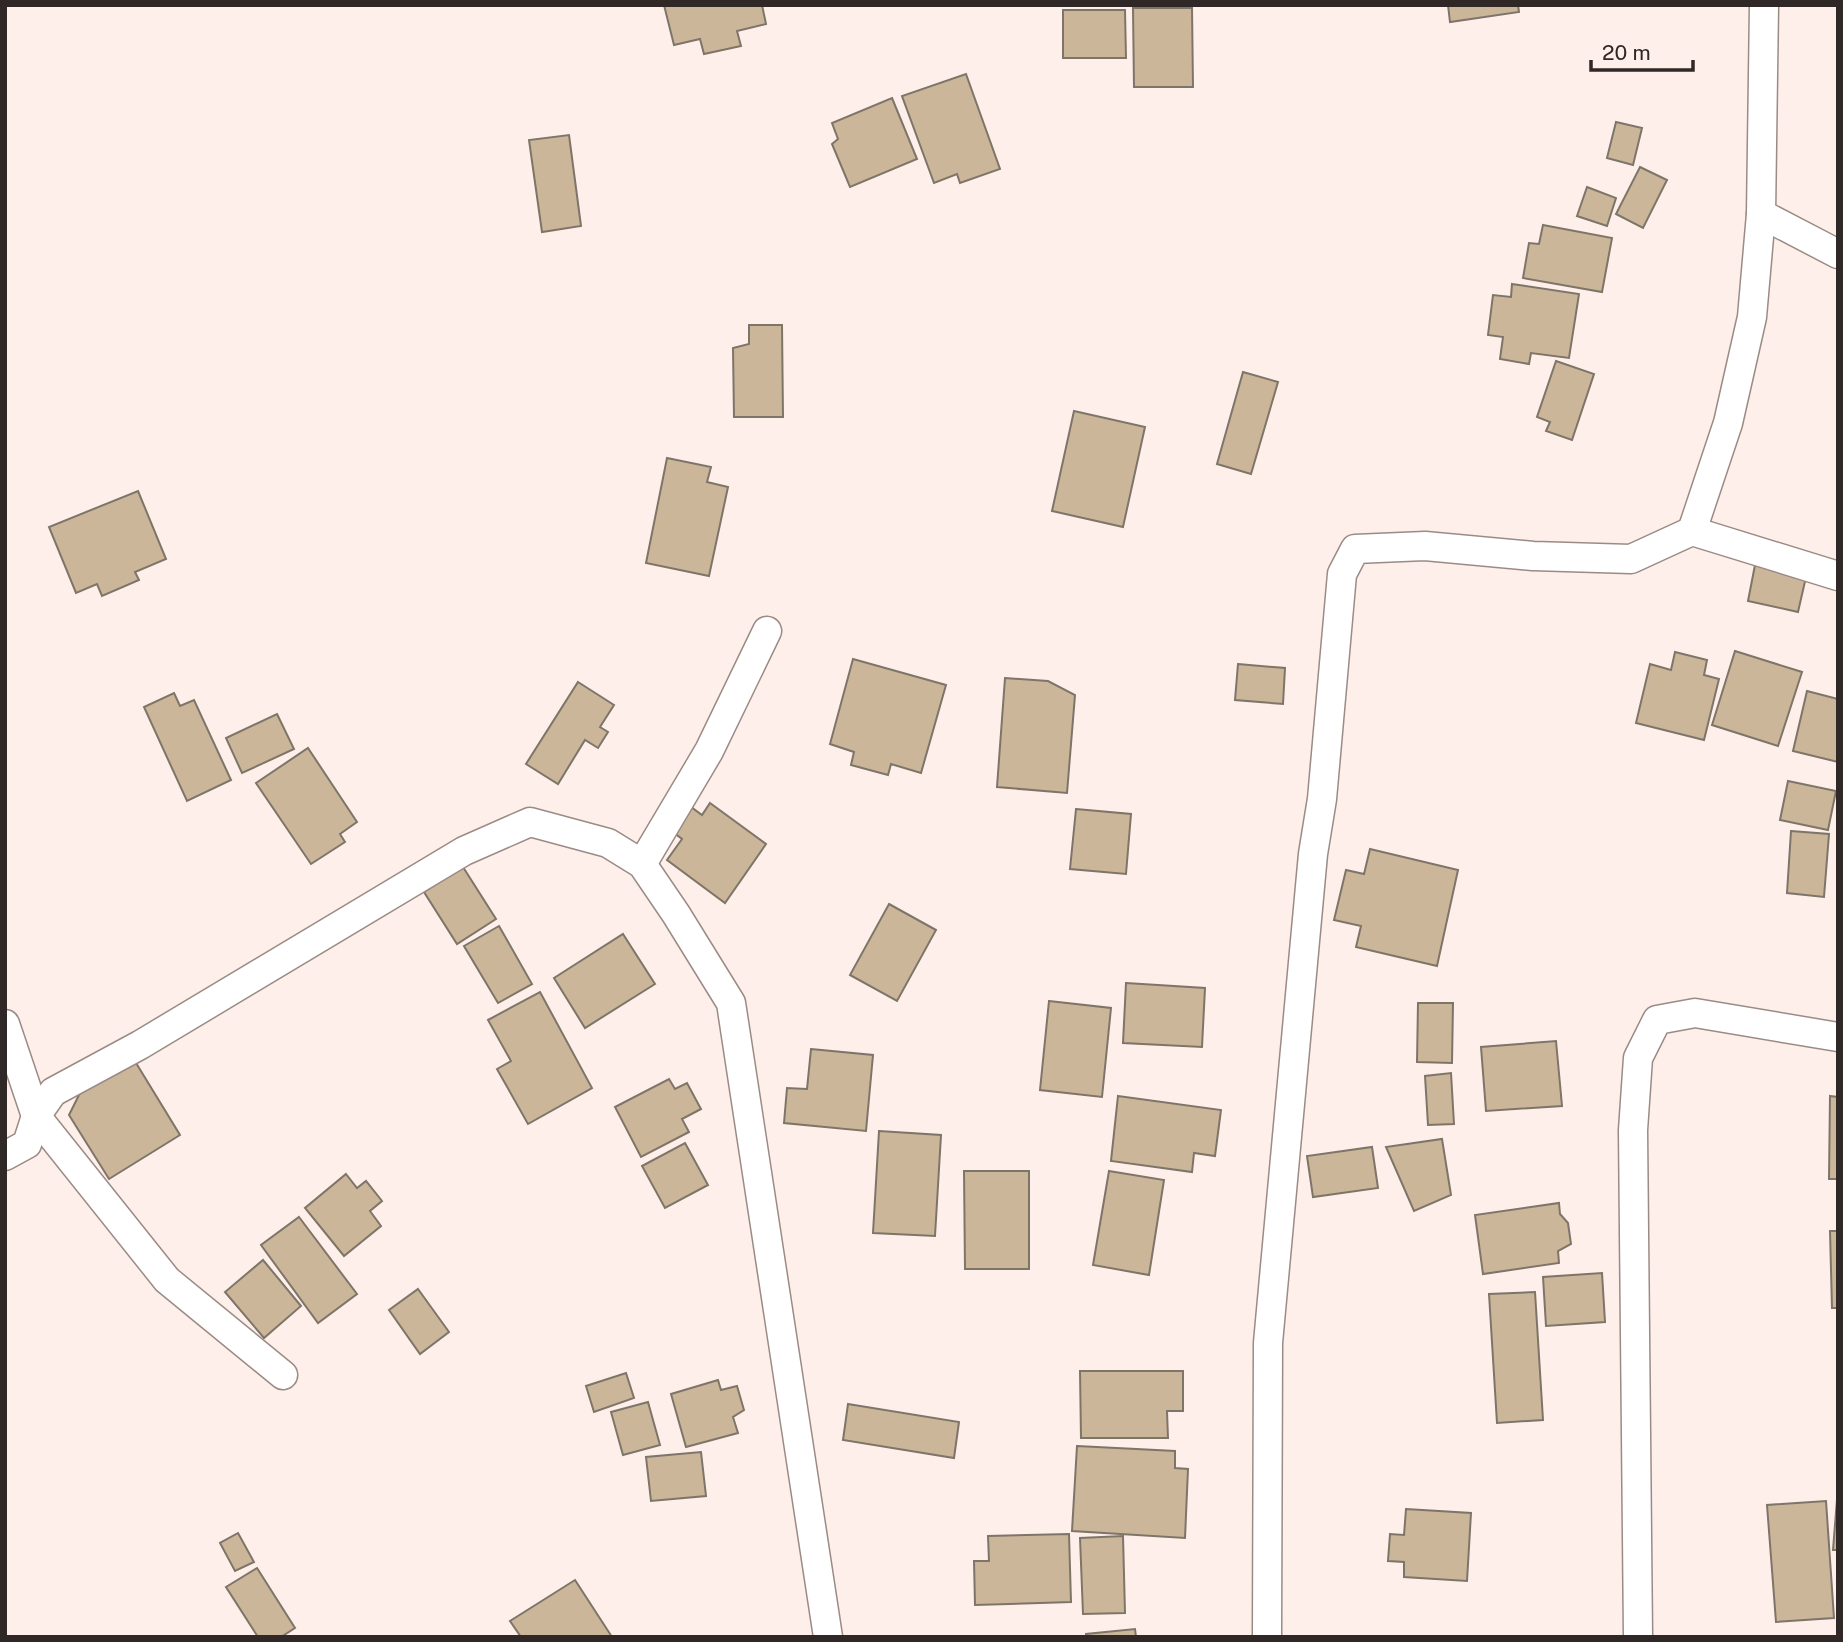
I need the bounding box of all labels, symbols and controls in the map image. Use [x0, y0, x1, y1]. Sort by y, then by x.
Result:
scale bar [1591, 28, 1692, 72]
text: 20 m [1602, 40, 1651, 65]

